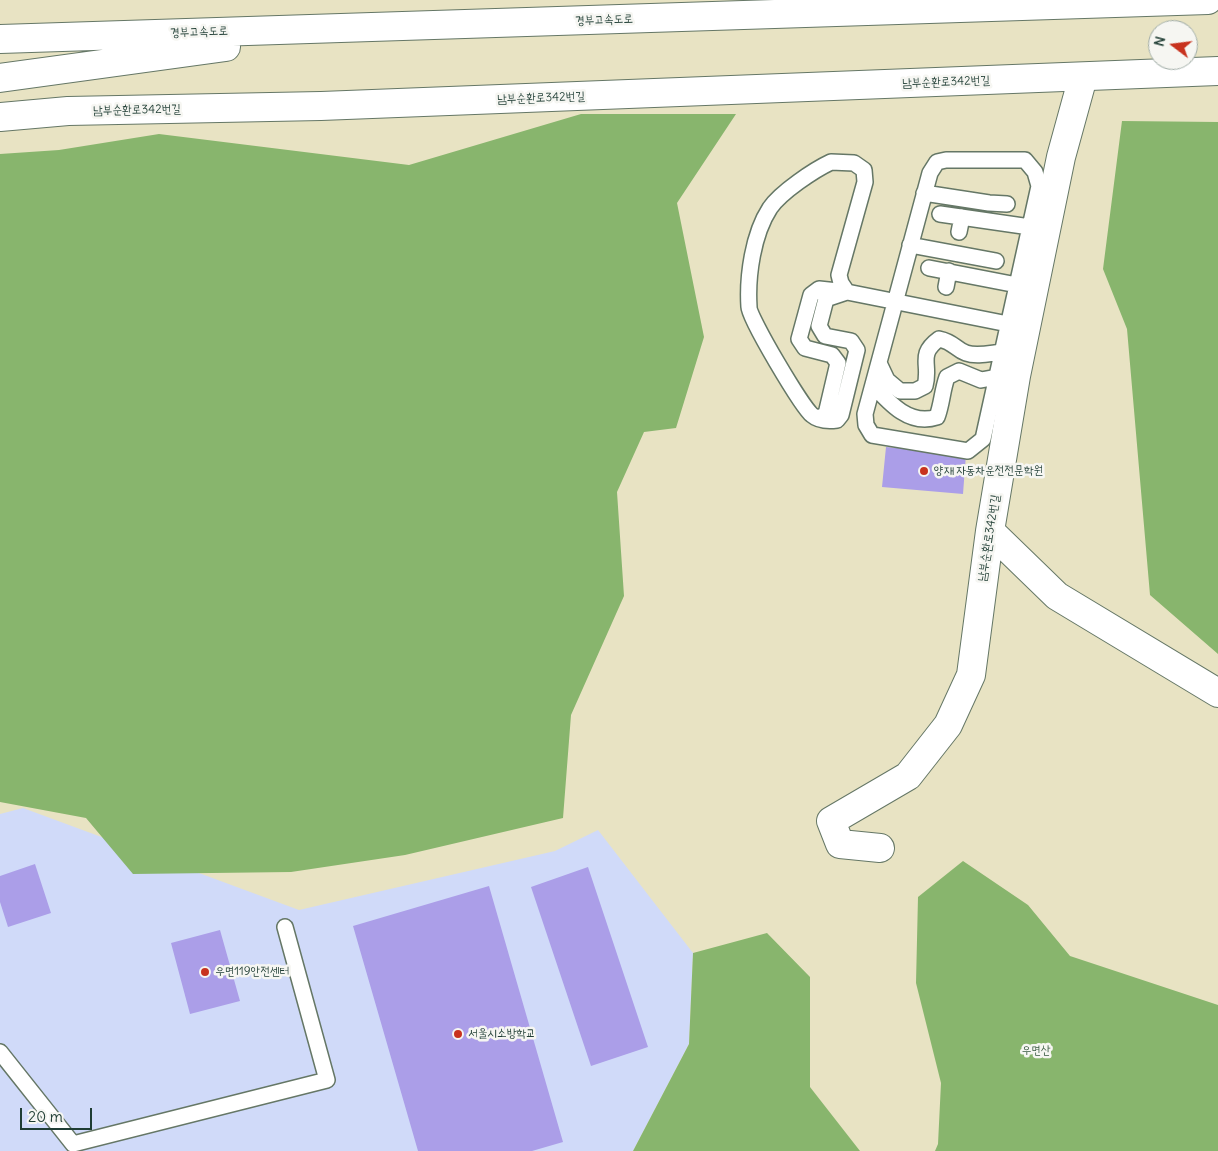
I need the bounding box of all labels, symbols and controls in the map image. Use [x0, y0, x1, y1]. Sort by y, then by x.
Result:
street label: 경부고속도로 [575, 12, 633, 28]
north arrow [1148, 20, 1198, 70]
street label: 경부고속도로 [170, 24, 228, 40]
text: N [1150, 34, 1169, 48]
street label: 남부순환로342번길 [902, 73, 990, 91]
street label: 남부순환로342번길 [497, 89, 585, 107]
street label: 남부순환로342번길 [93, 102, 181, 118]
place label: 양재 자동차운전전문학원 [934, 464, 1043, 478]
marker: 양재 자동차운전전문학원 [918, 465, 930, 477]
street label: 남부순환로342번길 [975, 493, 1003, 583]
place label: 우면119안전센터 [215, 965, 289, 979]
marker: 우면119안전센터 [199, 966, 211, 978]
place label: 서울시소방학교 [468, 1027, 536, 1041]
marker: 서울시소방학교 [452, 1028, 464, 1040]
park label: 우면산 [1022, 1044, 1050, 1058]
scale bar [22, 1098, 95, 1130]
text: 20 m [28, 1107, 63, 1126]

